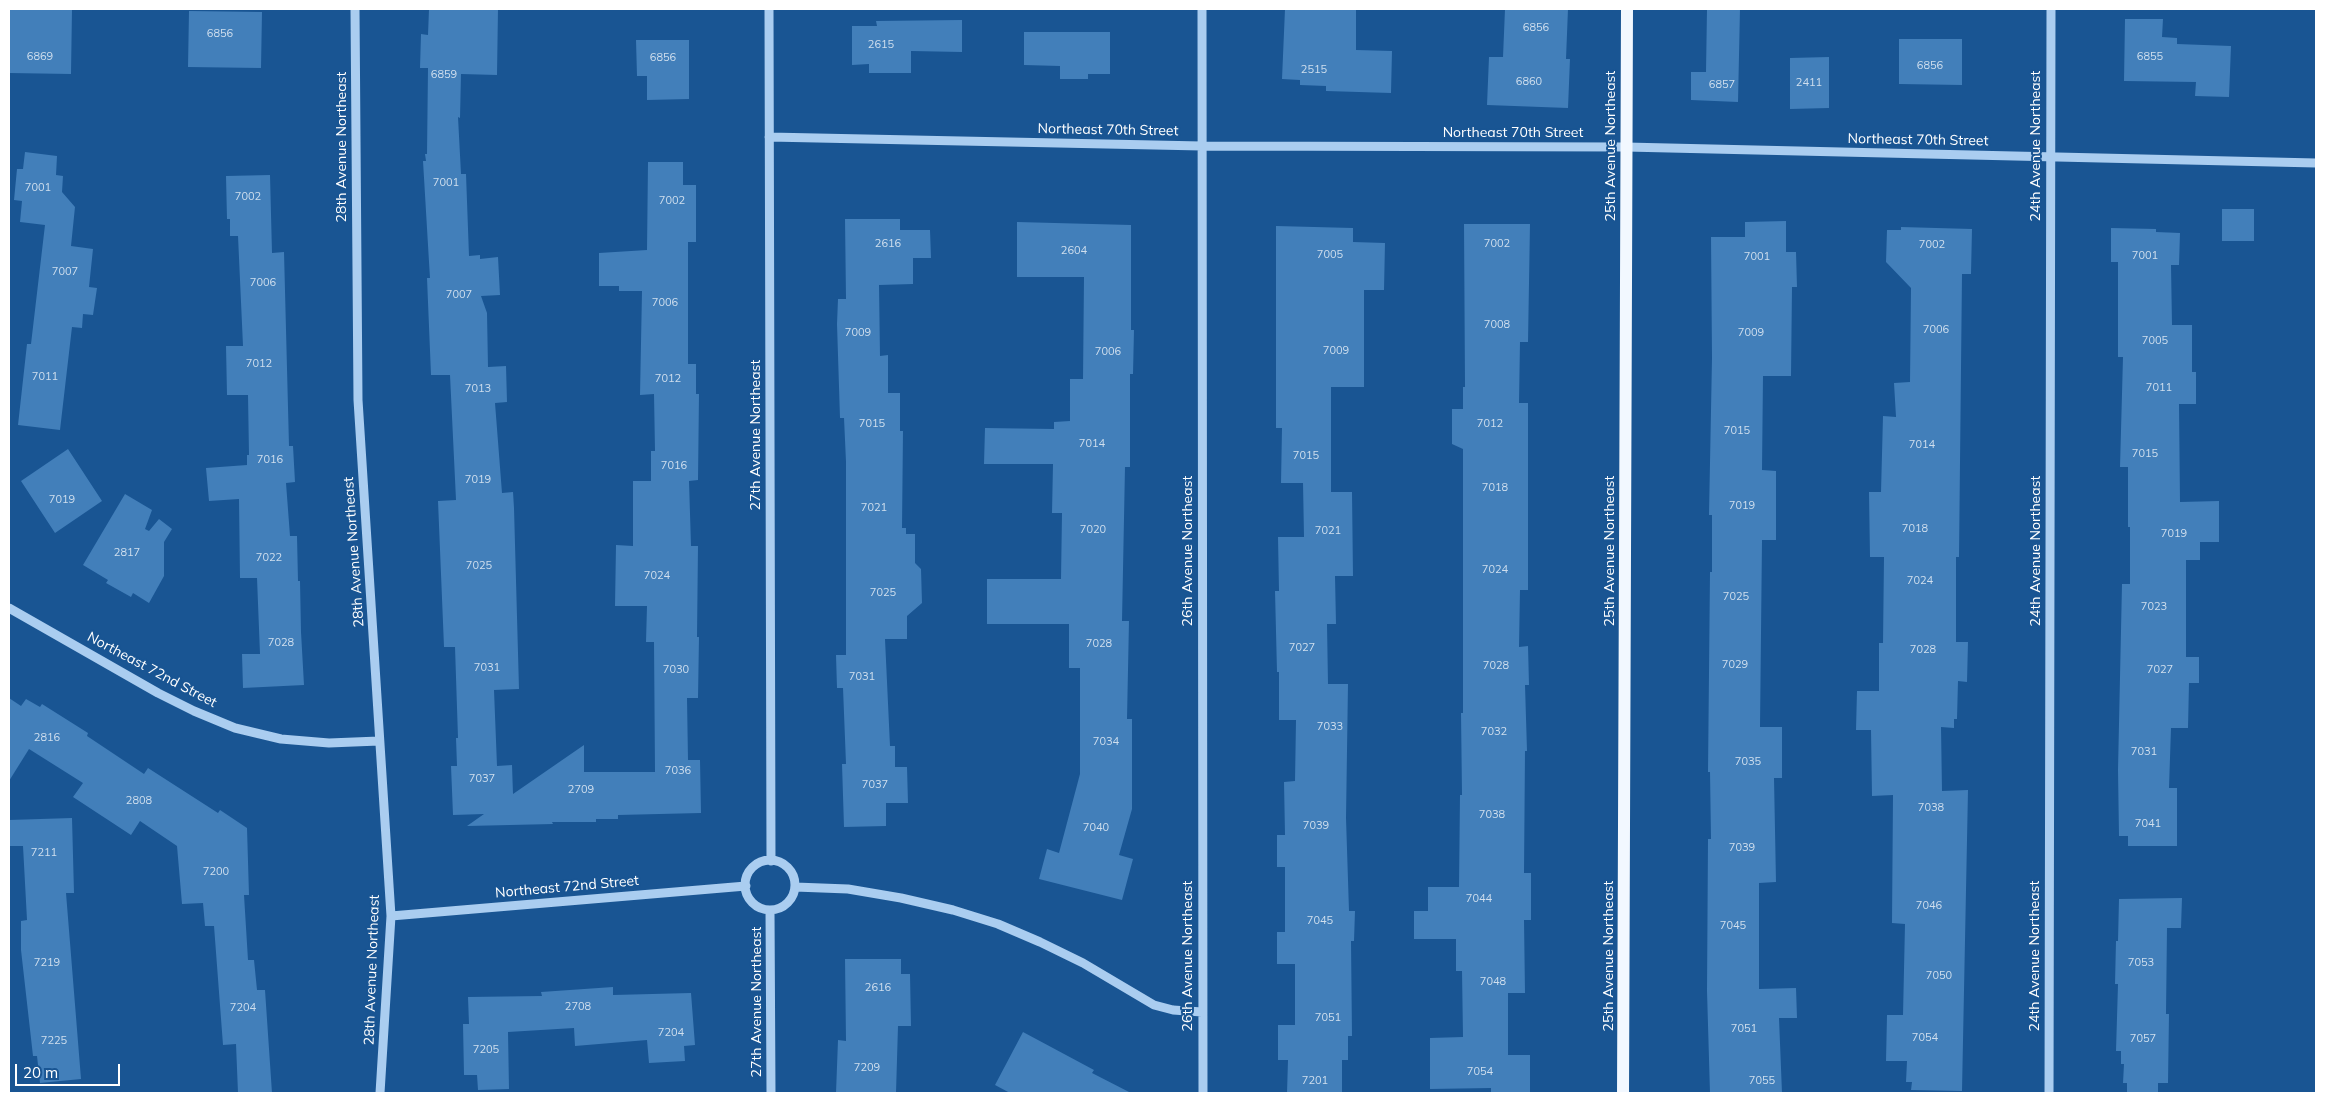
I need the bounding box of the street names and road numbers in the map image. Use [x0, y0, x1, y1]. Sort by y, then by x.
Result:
street label: 25th Avenue Northeast [1603, 71, 1619, 221]
street label: 24th Avenue Northeast [2028, 71, 2044, 221]
street label: 28th Avenue Northeast [334, 72, 350, 222]
street label: Northeast 70th Street [1038, 120, 1178, 140]
street label: Northeast 70th Street [1443, 125, 1583, 141]
street label: Northeast 70th Street [1848, 130, 1988, 150]
street label: 27th Avenue Northeast [748, 360, 764, 510]
street label: 28th Avenue Northeast [340, 476, 368, 628]
street label: 26th Avenue Northeast [1180, 476, 1196, 626]
street label: 25th Avenue Northeast [1602, 476, 1618, 626]
street label: 24th Avenue Northeast [2028, 476, 2044, 626]
street label: Northeast 72nd Street [84, 629, 220, 711]
street label: Northeast 72nd Street [494, 872, 640, 902]
street label: 26th Avenue Northeast [1180, 881, 1196, 1031]
street label: 25th Avenue Northeast [1601, 881, 1617, 1031]
street label: 24th Avenue Northeast [2027, 881, 2043, 1031]
street label: 28th Avenue Northeast [361, 894, 383, 1046]
street label: 27th Avenue Northeast [749, 927, 765, 1077]

